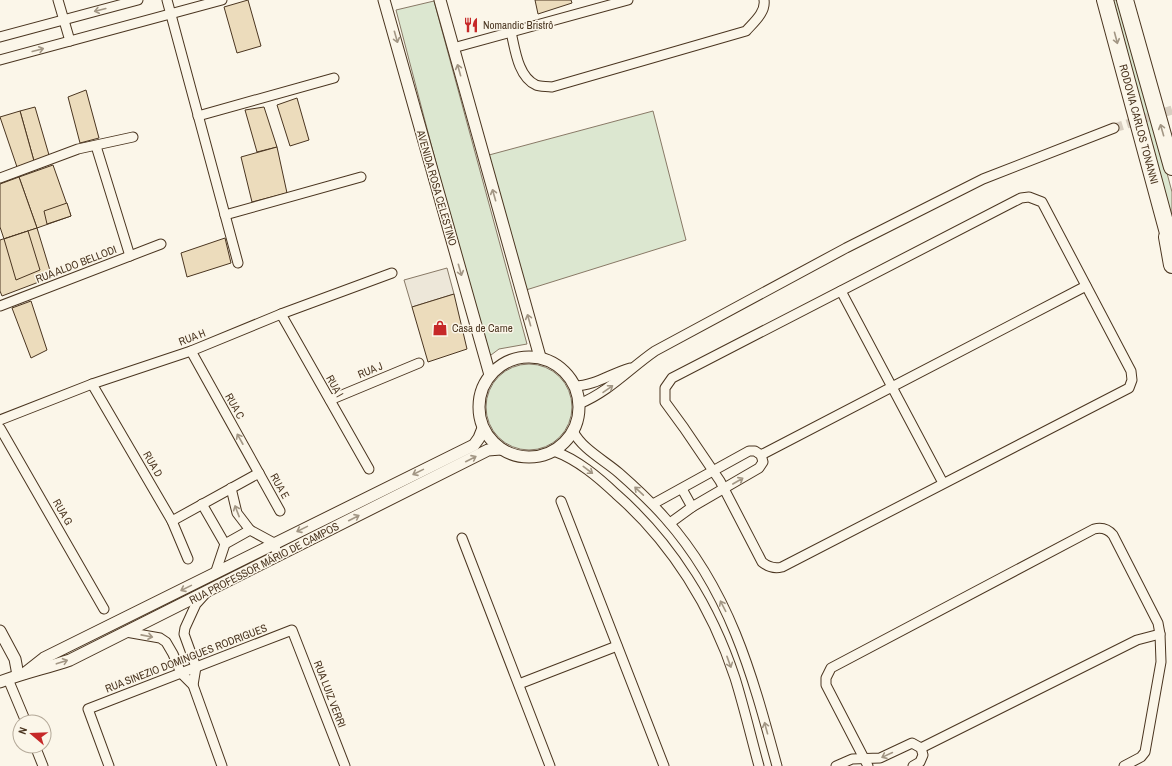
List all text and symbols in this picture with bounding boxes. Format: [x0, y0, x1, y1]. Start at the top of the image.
one-way arrow [94, 6, 107, 14]
restaurant icon: Nomandic Bristrô [462, 16, 480, 34]
place label: Nomandic Bristrô [483, 18, 553, 32]
one-way arrow [393, 31, 400, 44]
one-way arrow [1112, 31, 1120, 44]
one-way arrow [31, 46, 44, 53]
one-way arrow [455, 63, 462, 76]
street label: RODOVIA CARLOS TONANNI [1116, 63, 1162, 185]
one-way arrow [1157, 123, 1165, 136]
street label: AVENIDA ROSA CELESTINO [414, 128, 460, 247]
one-way arrow [490, 188, 497, 201]
street label: RUA ALDO BELLODI [33, 242, 119, 286]
one-way arrow [457, 264, 465, 277]
one-way arrow [525, 314, 532, 327]
shop icon: Casa de Carne [431, 319, 449, 337]
place label: Casa de Carne [452, 321, 513, 335]
street label: RUA H [177, 326, 207, 348]
street label: RUA J [356, 359, 384, 381]
street label: RUA I [323, 372, 347, 400]
one-way arrow [602, 385, 613, 393]
street label: RUA C [222, 391, 248, 422]
one-way arrow [236, 433, 243, 445]
street label: RUA D [140, 449, 166, 479]
one-way arrow [464, 455, 476, 463]
one-way arrow [582, 466, 593, 474]
one-way arrow [412, 469, 424, 476]
street label: RUA E [267, 471, 293, 501]
one-way arrow [732, 477, 744, 485]
one-way arrow [633, 486, 644, 495]
street label: RUA G [50, 496, 76, 528]
one-way arrow [233, 505, 241, 517]
one-way arrow [348, 513, 360, 521]
street label: RUA PROFESSOR MÁRIO DE CAMPOS [187, 519, 341, 607]
one-way arrow [296, 526, 308, 533]
one-way arrow [180, 585, 192, 592]
one-way arrow [719, 600, 727, 612]
street label: RUA SINEZIO DOMINGUES RODRIGUES [103, 621, 269, 695]
one-way arrow [140, 632, 153, 640]
one-way arrow [726, 656, 733, 669]
one-way arrow [56, 658, 68, 666]
street label: RUA LUIZ VERRI [311, 658, 349, 730]
north arrow [12, 714, 52, 754]
one-way arrow [762, 722, 770, 735]
text: N [15, 725, 30, 736]
one-way arrow [881, 752, 893, 759]

